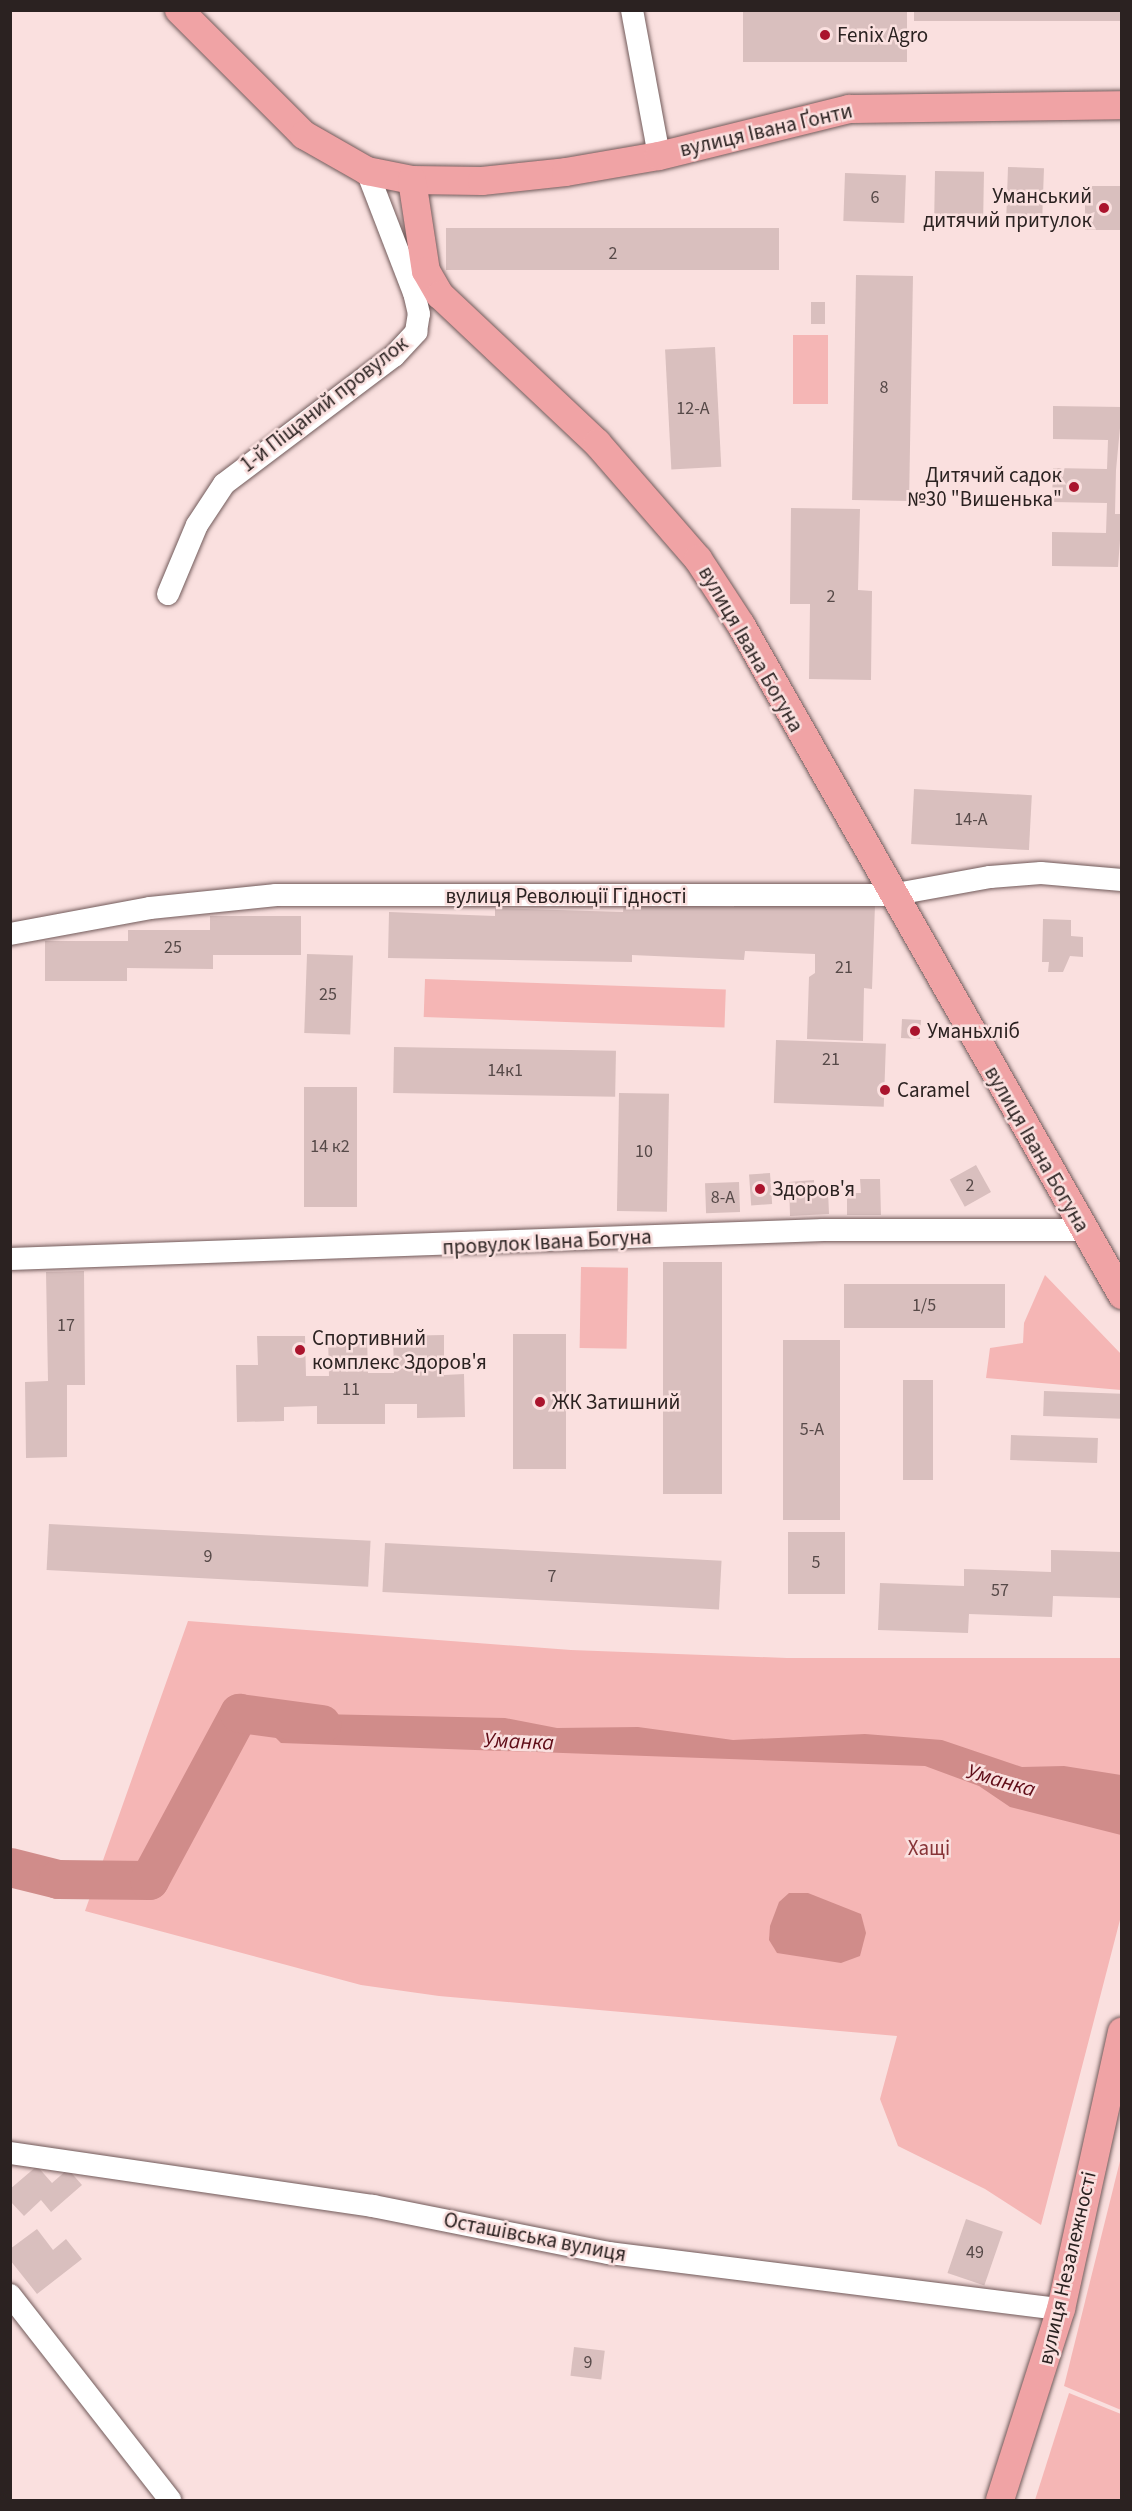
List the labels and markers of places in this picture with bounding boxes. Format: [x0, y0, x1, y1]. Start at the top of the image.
place label: Fenix Agro [837, 22, 928, 48]
marker: Fenix Agro [818, 28, 832, 42]
place label: Уманський дитячий притулок [923, 183, 1092, 233]
marker: Уманський дитячий притулок [1097, 201, 1111, 215]
place label: Дитячий садок №30 "Вишенька" [907, 462, 1062, 512]
marker: Дитячий садок №30 "Вишенька" [1067, 480, 1081, 494]
place label: Уманьхліб [927, 1018, 1020, 1044]
marker: Уманьхліб [908, 1024, 922, 1038]
place label: Caramel [897, 1077, 970, 1103]
marker: Caramel [878, 1083, 892, 1097]
place label: Здоров'я [772, 1176, 855, 1202]
marker: Здоров'я [753, 1182, 767, 1196]
place label: Спортивний комплекс Здоров'я [312, 1325, 487, 1375]
marker: Спортивний комплекс Здоров'я [293, 1343, 307, 1357]
place label: ЖК Затишний [552, 1389, 680, 1415]
marker: ЖК Затишний [533, 1395, 547, 1409]

